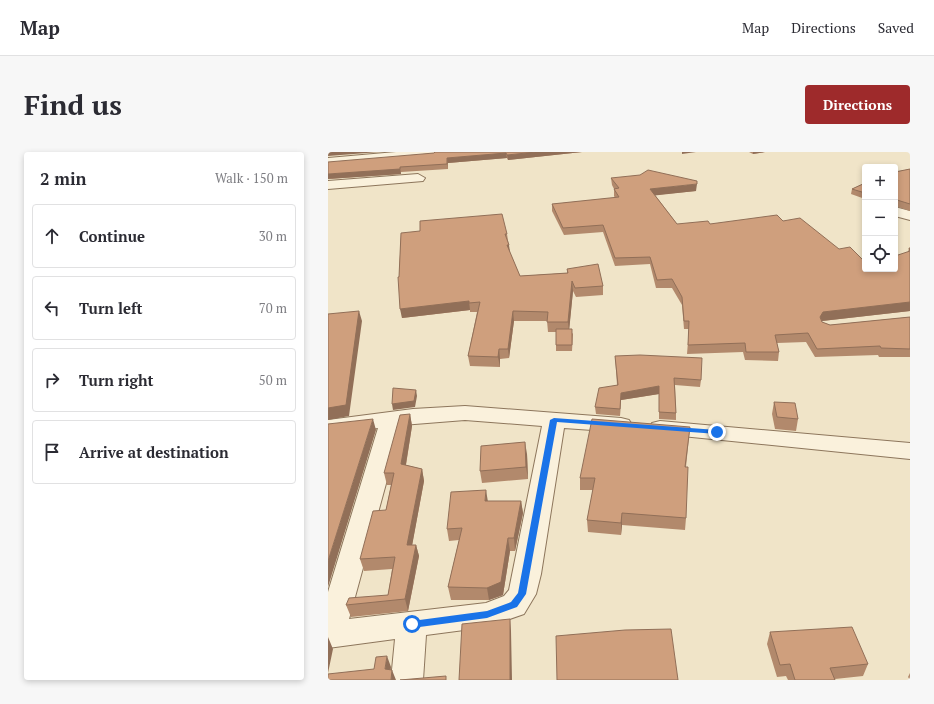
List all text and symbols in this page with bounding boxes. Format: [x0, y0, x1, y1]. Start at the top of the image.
text: Map [20, 15, 60, 40]
text: Map [742, 18, 769, 37]
text: Directions [791, 18, 856, 37]
text: Saved [878, 18, 914, 37]
button: Directions [805, 85, 910, 124]
text: Find us [24, 86, 122, 123]
map controls [862, 164, 898, 272]
button: + [862, 164, 898, 200]
text: 2 min [40, 167, 87, 190]
text: Walk · 150 m [215, 169, 288, 187]
button: − [862, 200, 898, 236]
icon: ahead [41, 225, 63, 247]
text: Continue [79, 226, 145, 246]
text: 30 m [259, 227, 287, 245]
button: locate [862, 236, 898, 272]
icon: left [41, 297, 63, 319]
text: Turn left [79, 298, 143, 318]
text: 70 m [259, 299, 287, 317]
icon: right [41, 369, 63, 391]
text: Turn right [79, 370, 154, 390]
text: 50 m [259, 371, 287, 389]
route end [708, 423, 726, 441]
icon: arrive [41, 441, 63, 463]
text: Arrive at destination [79, 442, 229, 462]
route start [403, 615, 421, 633]

